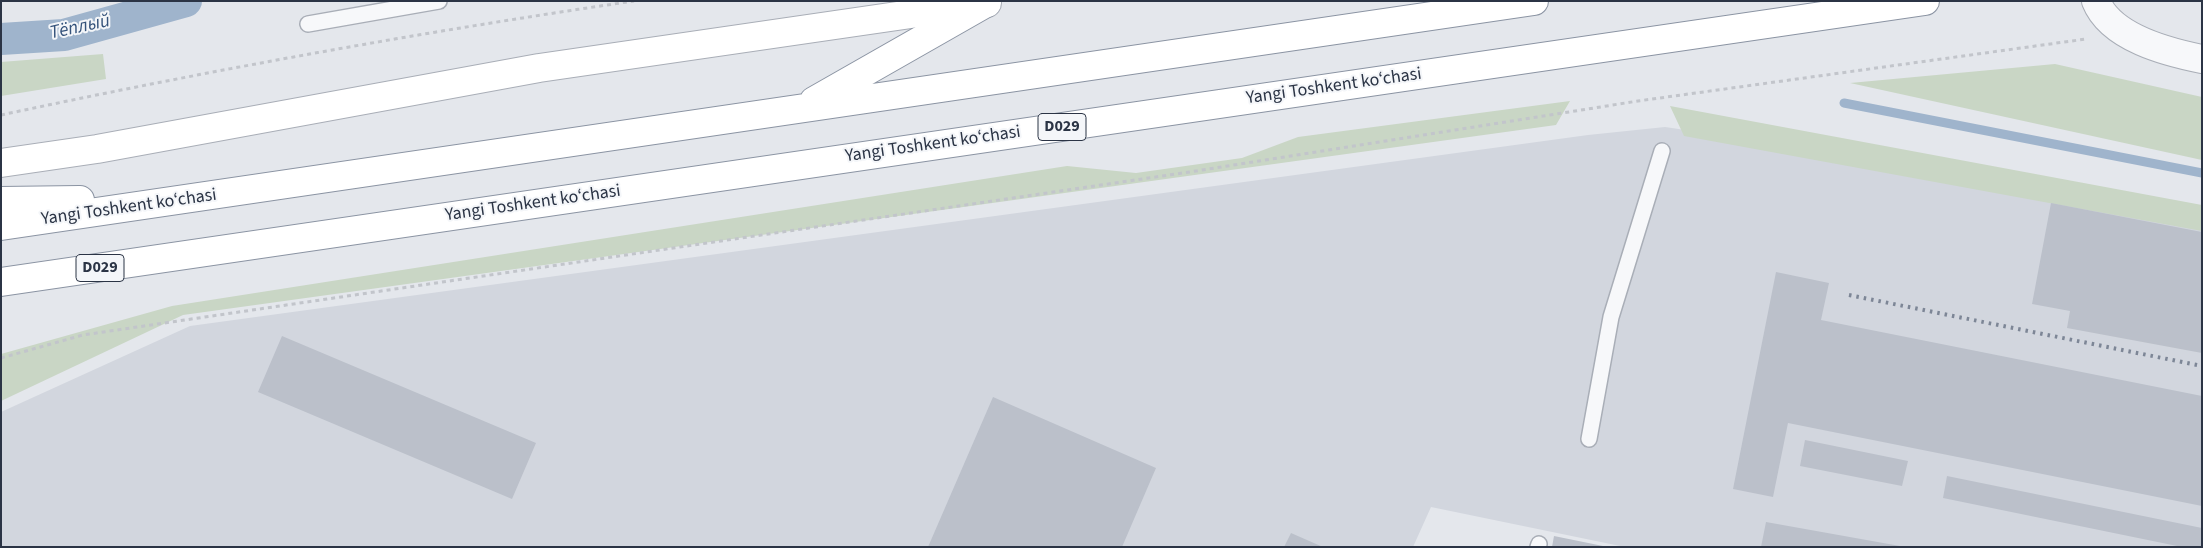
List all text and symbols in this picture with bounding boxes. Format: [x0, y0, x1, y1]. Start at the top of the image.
water label: Тёплый [48, 10, 112, 46]
street label: Yangi Toshkent ko‘chasi [1245, 64, 1423, 110]
road number: D029 [1038, 114, 1086, 140]
street label: Yangi Toshkent ko‘chasi [844, 122, 1022, 168]
street label: Yangi Toshkent ko‘chasi [444, 181, 622, 227]
street label: Yangi Toshkent ko‘chasi [40, 185, 218, 231]
road number: D029 [76, 254, 124, 282]

